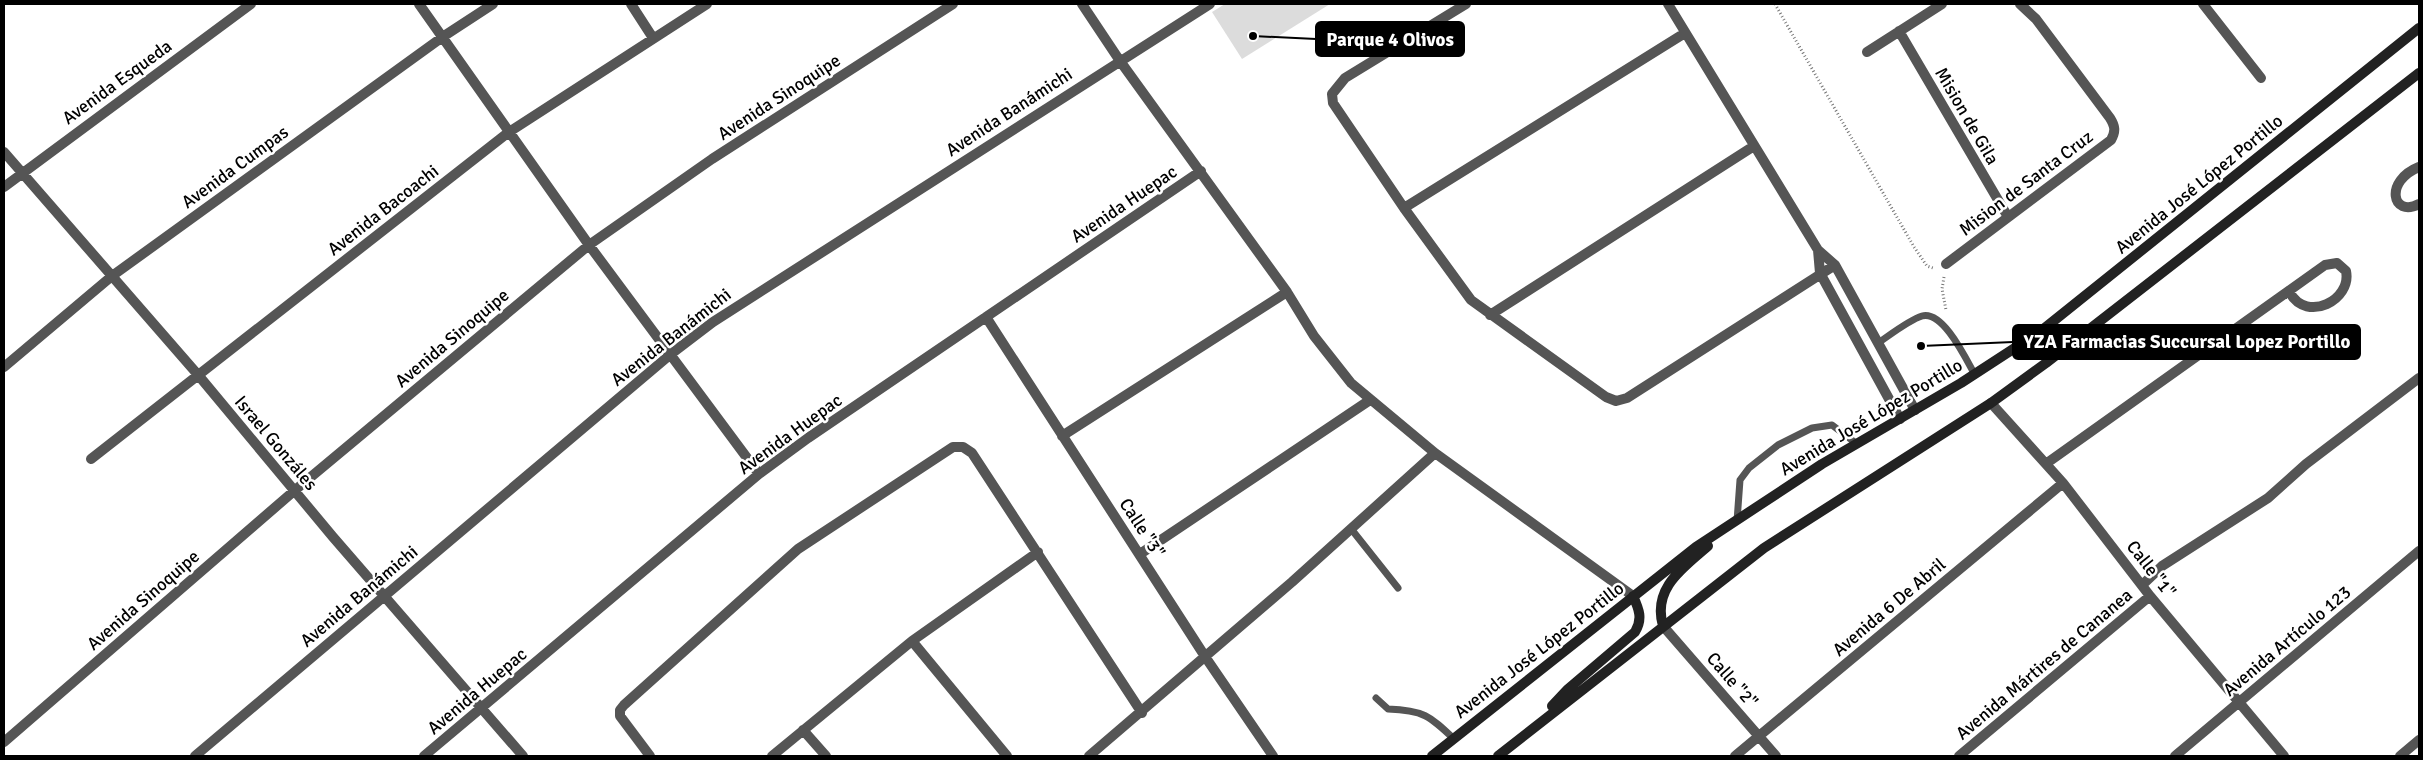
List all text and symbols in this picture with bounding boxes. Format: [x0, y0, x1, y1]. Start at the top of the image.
callout: Parque 4 Olivos [1316, 22, 1464, 56]
text: Parque 4 Olivos [1326, 28, 1454, 52]
street label: Avenida Esqueda [58, 35, 176, 129]
street label: Avenida Sinoquipe [714, 49, 844, 145]
street label: Avenida Banámichi [942, 63, 1076, 161]
street label: Mision de Gila [1930, 63, 2004, 169]
street label: Avenida José López Portillo [2111, 110, 2287, 258]
street label: Avenida Cumpas [177, 121, 293, 213]
street label: Mision de Santa Cruz [1955, 126, 2097, 240]
street label: Avenida Bacoachi [323, 160, 443, 260]
street label: Avenida Huepac [1067, 160, 1181, 248]
street label: Avenida Banámichi [607, 283, 735, 391]
street label: Avenida Sinoquipe [391, 284, 513, 392]
callout: YZA Farmacias Succursal Lopez Portillo [2013, 325, 2360, 359]
text: YZA Farmacias Succursal Lopez Portillo [2023, 330, 2351, 354]
street label: Avenida José López Portillo [1776, 354, 1966, 480]
street label: Avenida Huepac [734, 389, 846, 479]
street label: Israel Gonzáles [230, 391, 322, 495]
street label: Calle "3" [1115, 494, 1169, 562]
street label: Calle "1" [2122, 536, 2180, 602]
street label: Avenida Banámichi [296, 541, 422, 651]
street label: Avenida Sinoquipe [82, 545, 204, 655]
street label: Avenida 6 De Abril [1828, 553, 1950, 661]
street label: Avenida José López Portillo [1450, 577, 1628, 723]
street label: Avenida Artículo 123 [2219, 581, 2355, 701]
street label: Avenida Mártires de Cananea [1951, 584, 2137, 744]
street label: Avenida Huepac [423, 643, 531, 739]
street label: Calle "2" [1702, 648, 1762, 712]

